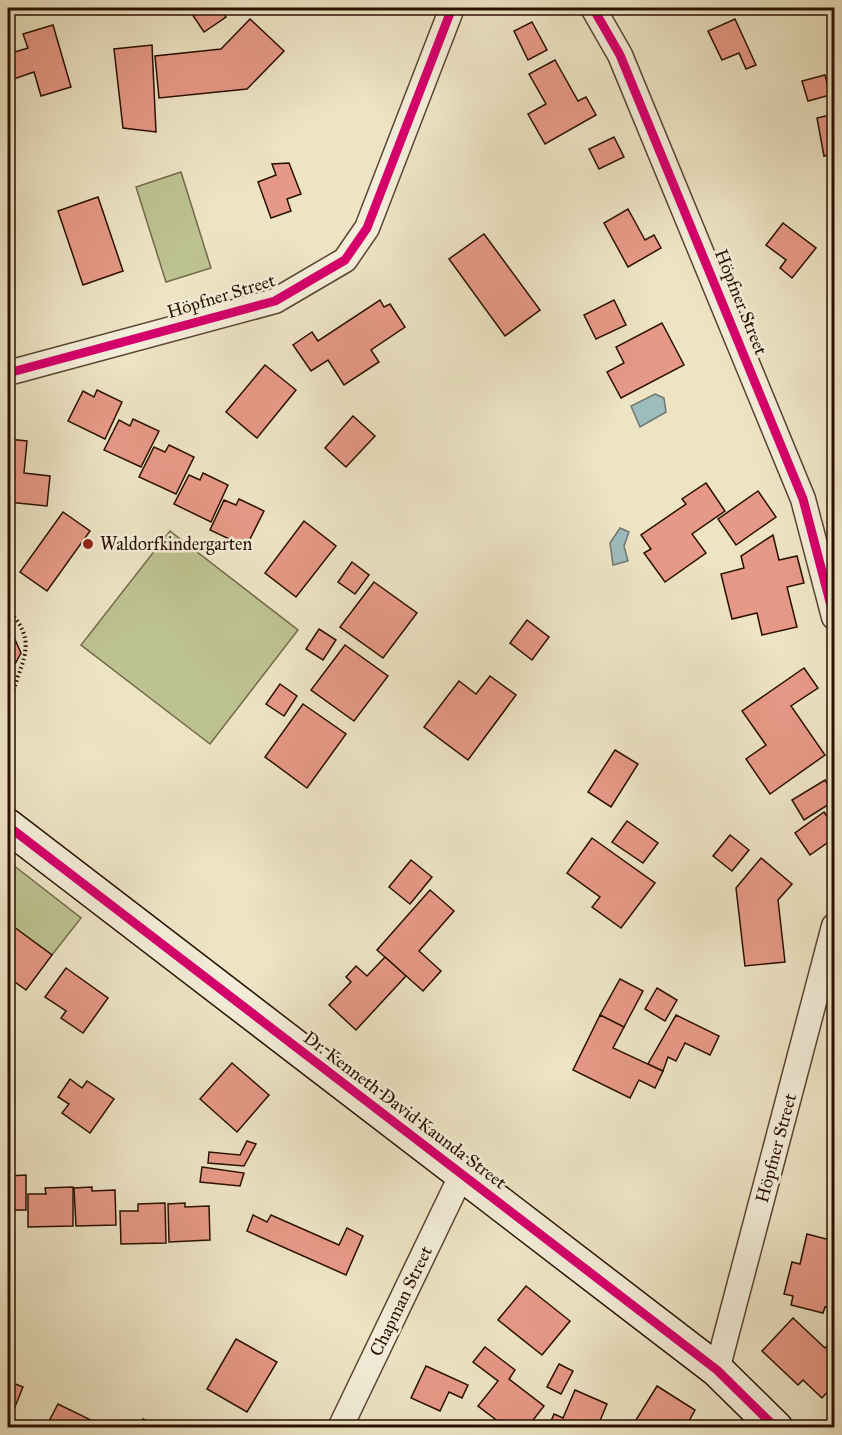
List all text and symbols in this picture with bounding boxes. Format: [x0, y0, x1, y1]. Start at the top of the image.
street label: Höpfner Street [710, 246, 772, 359]
street label: Höpfner Street [164, 269, 278, 323]
place label: Waldorfkindergarten [100, 533, 253, 556]
marker: Waldorfkindergarten [81, 537, 95, 551]
street label: Dr. Kenneth David Kaunda Street [299, 1026, 511, 1194]
street label: Höpfner Street [751, 1090, 801, 1205]
street label: Chapman Street [365, 1242, 437, 1360]

